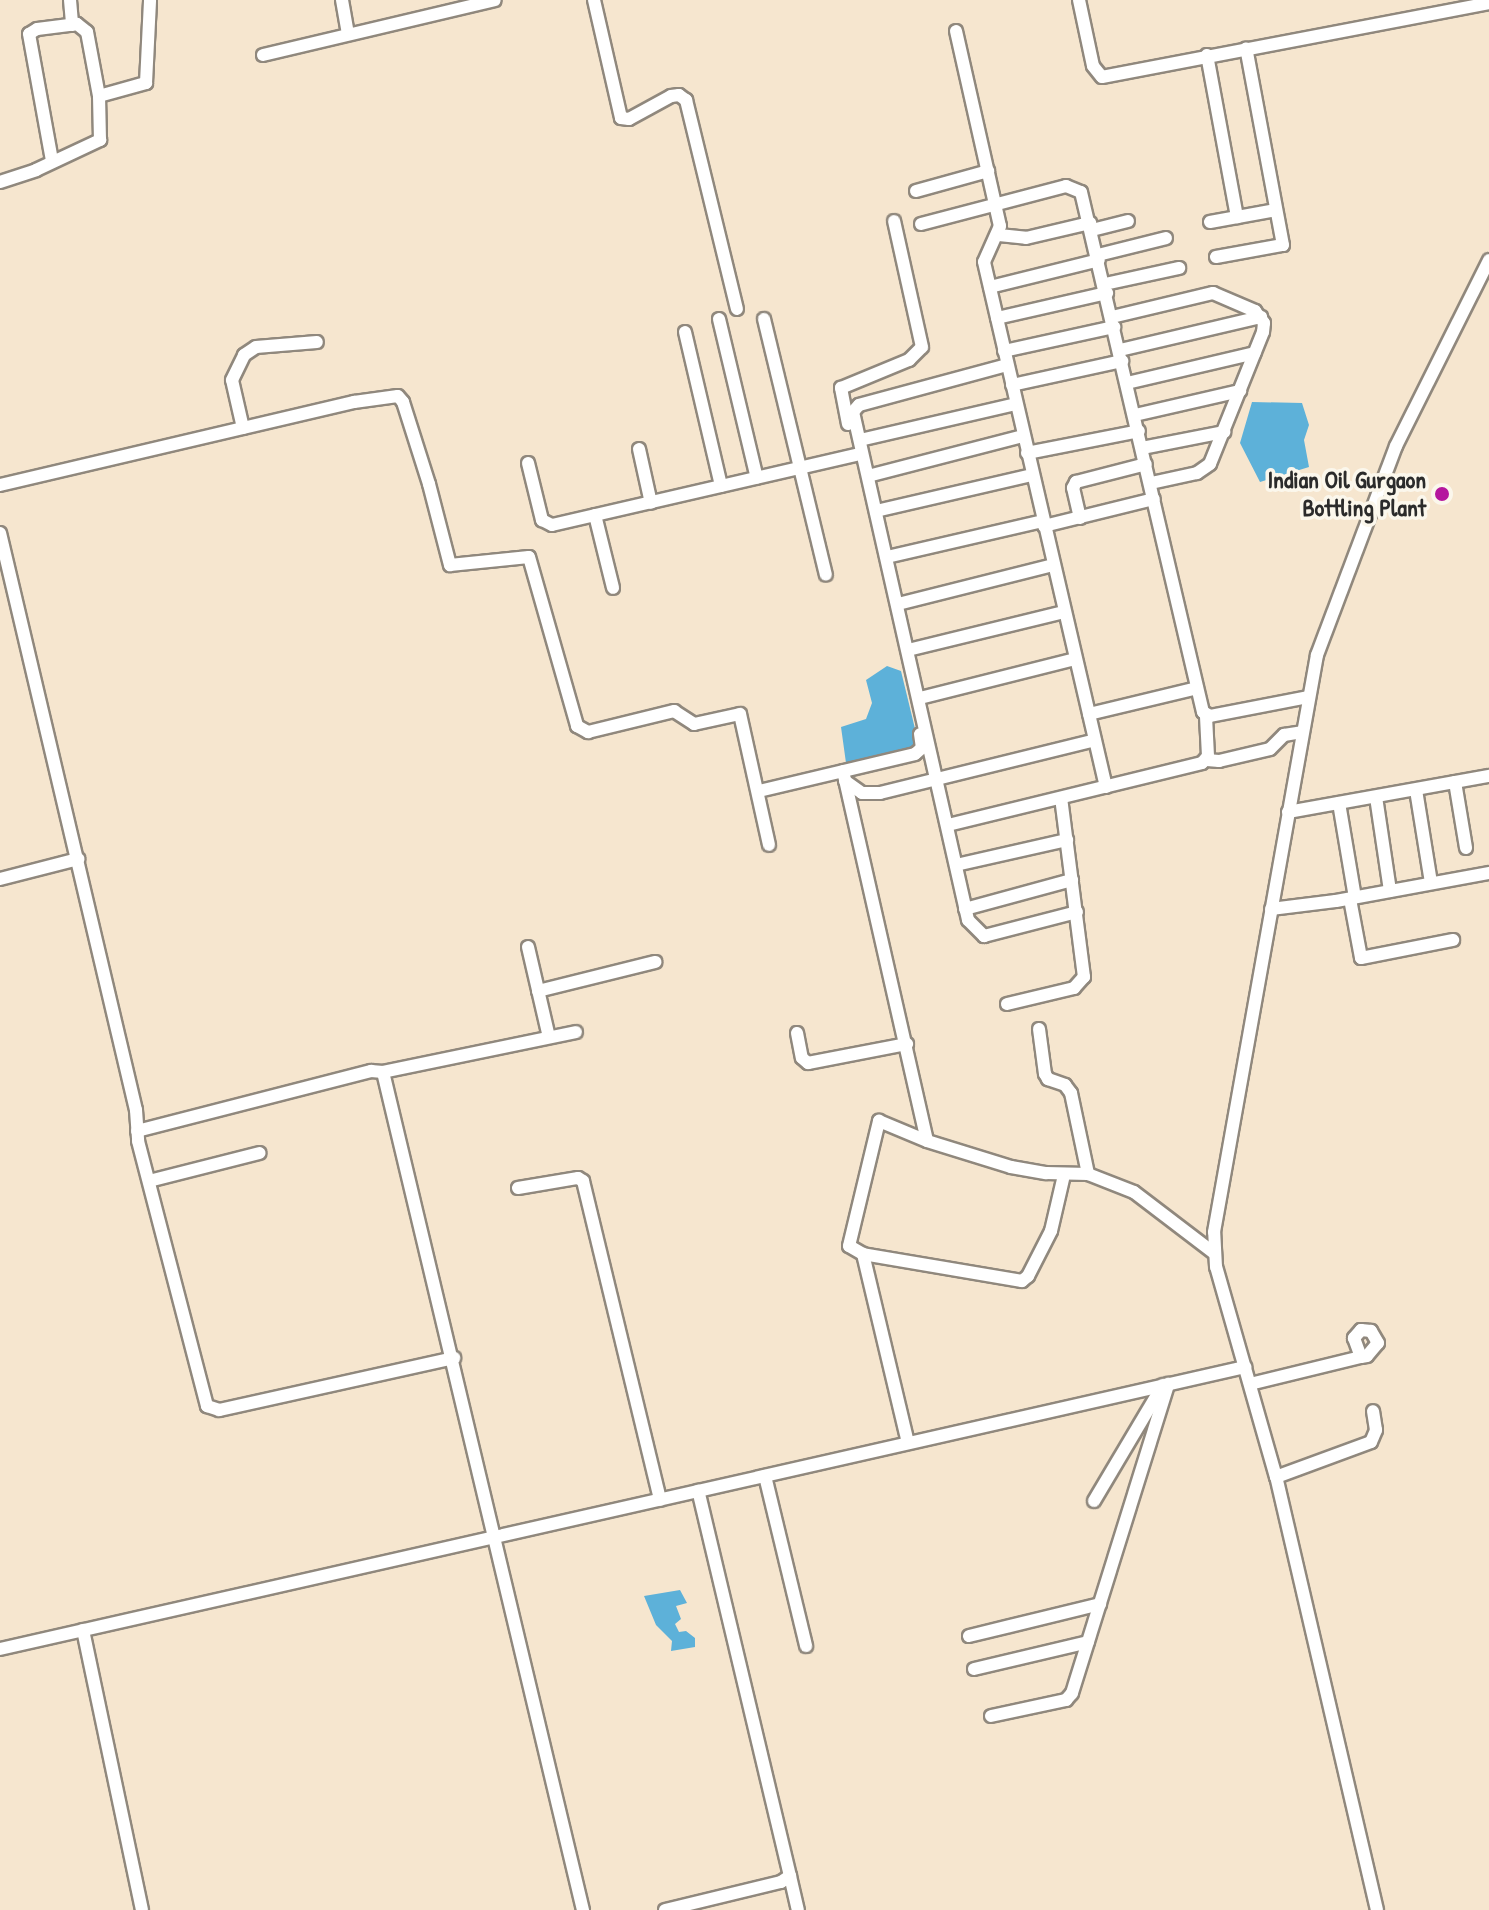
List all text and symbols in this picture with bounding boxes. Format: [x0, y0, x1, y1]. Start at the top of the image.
place label: Indian Oil Gurgaon Bottling Plant [1267, 466, 1426, 522]
marker: Indian Oil Gurgaon Bottling Plant [1433, 485, 1451, 503]

